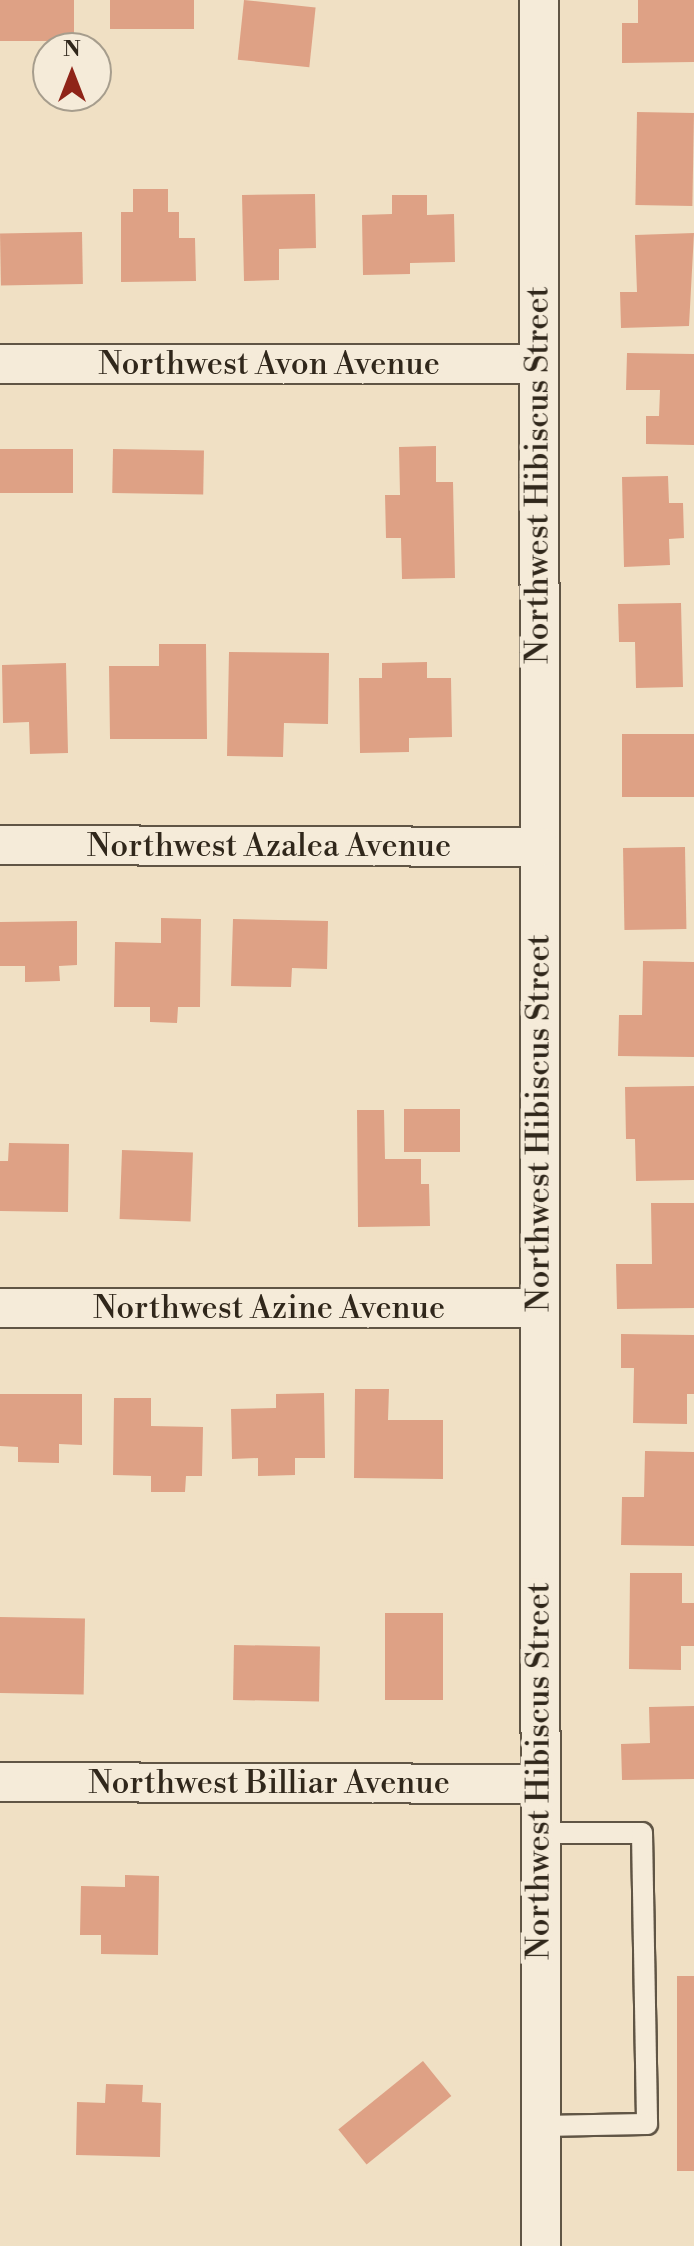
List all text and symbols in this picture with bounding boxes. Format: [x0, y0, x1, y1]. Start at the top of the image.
north arrow [32, 32, 112, 112]
text: N [63, 36, 81, 63]
street label: Northwest Hibiscus Street [519, 286, 557, 664]
street label: Northwest Avon Avenue [98, 345, 440, 383]
street label: Northwest Azalea Avenue [87, 827, 451, 865]
street label: Northwest Hibiscus Street [520, 934, 558, 1312]
street label: Northwest Azine Avenue [93, 1289, 445, 1327]
street label: Northwest Hibiscus Street [520, 1582, 558, 1960]
street label: Northwest Billiar Avenue [88, 1764, 450, 1802]

